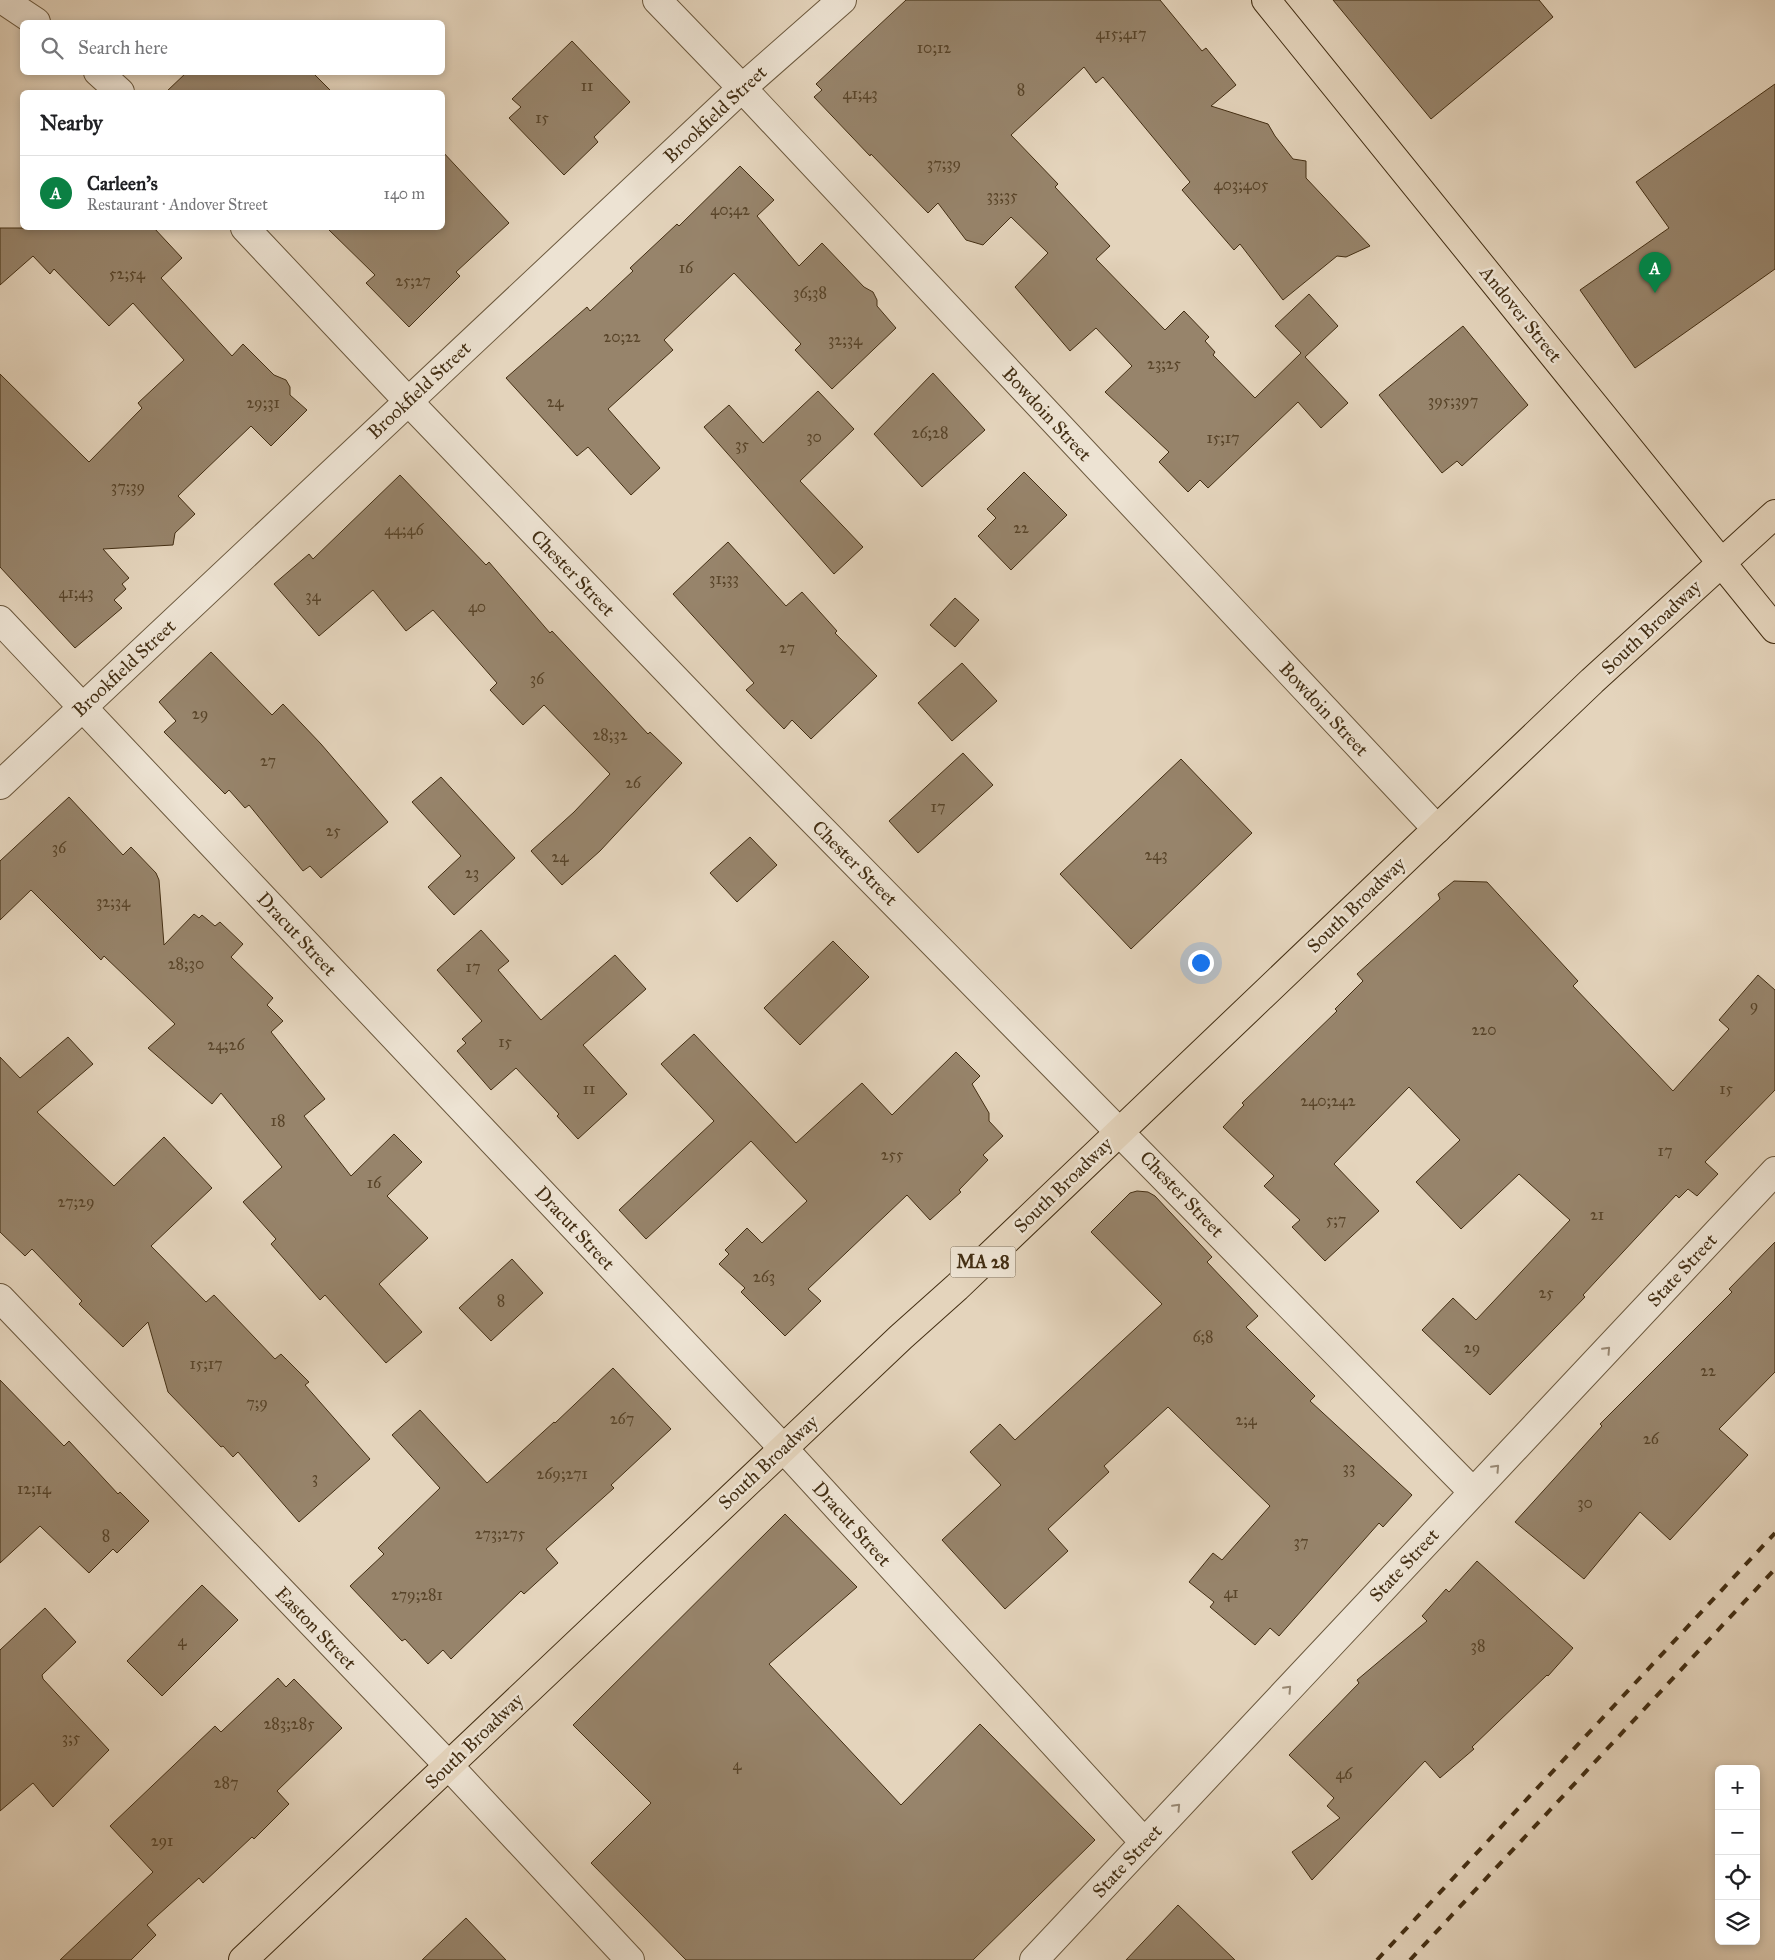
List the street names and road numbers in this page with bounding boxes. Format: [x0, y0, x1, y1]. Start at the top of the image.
street label: Brookfield Street [659, 60, 771, 168]
street label: Andover Street [1474, 260, 1567, 367]
street label: Brookfield Street [363, 336, 475, 444]
street label: Bowdoin Street [997, 362, 1097, 466]
street label: Chester Street [526, 525, 620, 621]
street label: South Broadway [1596, 574, 1706, 679]
street label: Brookfield Street [68, 614, 180, 722]
street label: Bowdoin Street [1274, 657, 1374, 761]
street label: Chester Street [807, 815, 903, 911]
street label: South Broadway [1302, 852, 1411, 958]
street label: Dracut Street [252, 887, 342, 981]
street label: South Broadway [1009, 1132, 1118, 1238]
street label: Chester Street [1135, 1146, 1229, 1242]
street label: Dracut Street [530, 1181, 620, 1275]
street label: State Street [1642, 1228, 1722, 1311]
road number: MA 28 [950, 1246, 1016, 1278]
street label: South Broadway [713, 1409, 823, 1514]
street label: Dracut Street [808, 1477, 896, 1571]
street label: State Street [1364, 1523, 1444, 1606]
street label: Easton Street [271, 1582, 361, 1675]
street label: South Broadway [420, 1688, 529, 1794]
street label: State Street [1087, 1819, 1167, 1902]

